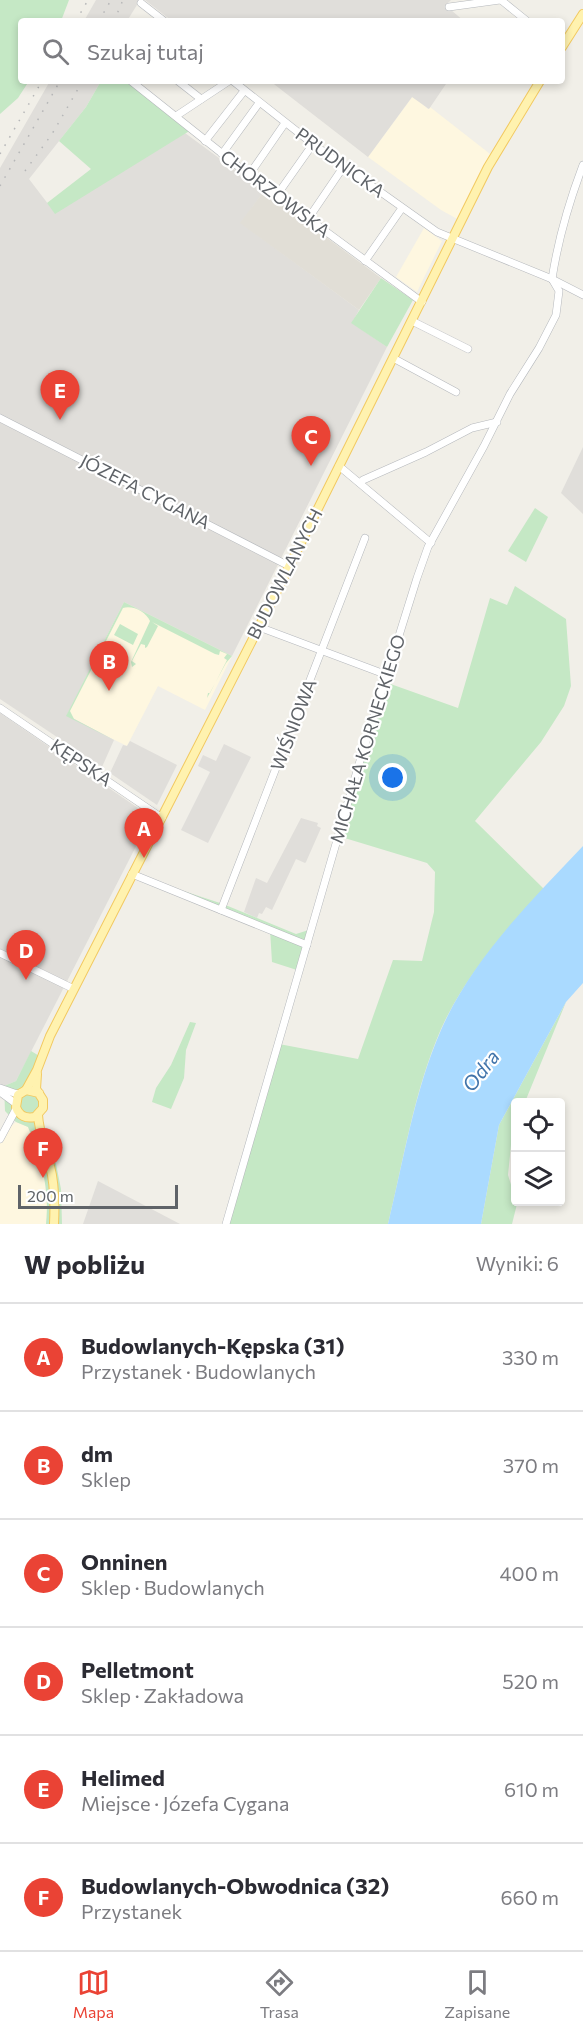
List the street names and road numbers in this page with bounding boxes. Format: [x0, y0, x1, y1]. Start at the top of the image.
street label: PRUDNICKA [292, 122, 389, 202]
street label: CHORZOWSKA [216, 145, 335, 242]
street label: JÓZEFA CYGANA [77, 449, 214, 533]
street label: BUDOWLANYCH [242, 504, 327, 643]
street label: MICHAŁA KORNECKIEGO [325, 632, 409, 846]
street label: WIŚNIOWA [266, 676, 321, 774]
street label: KĘPSKA [47, 734, 116, 791]

